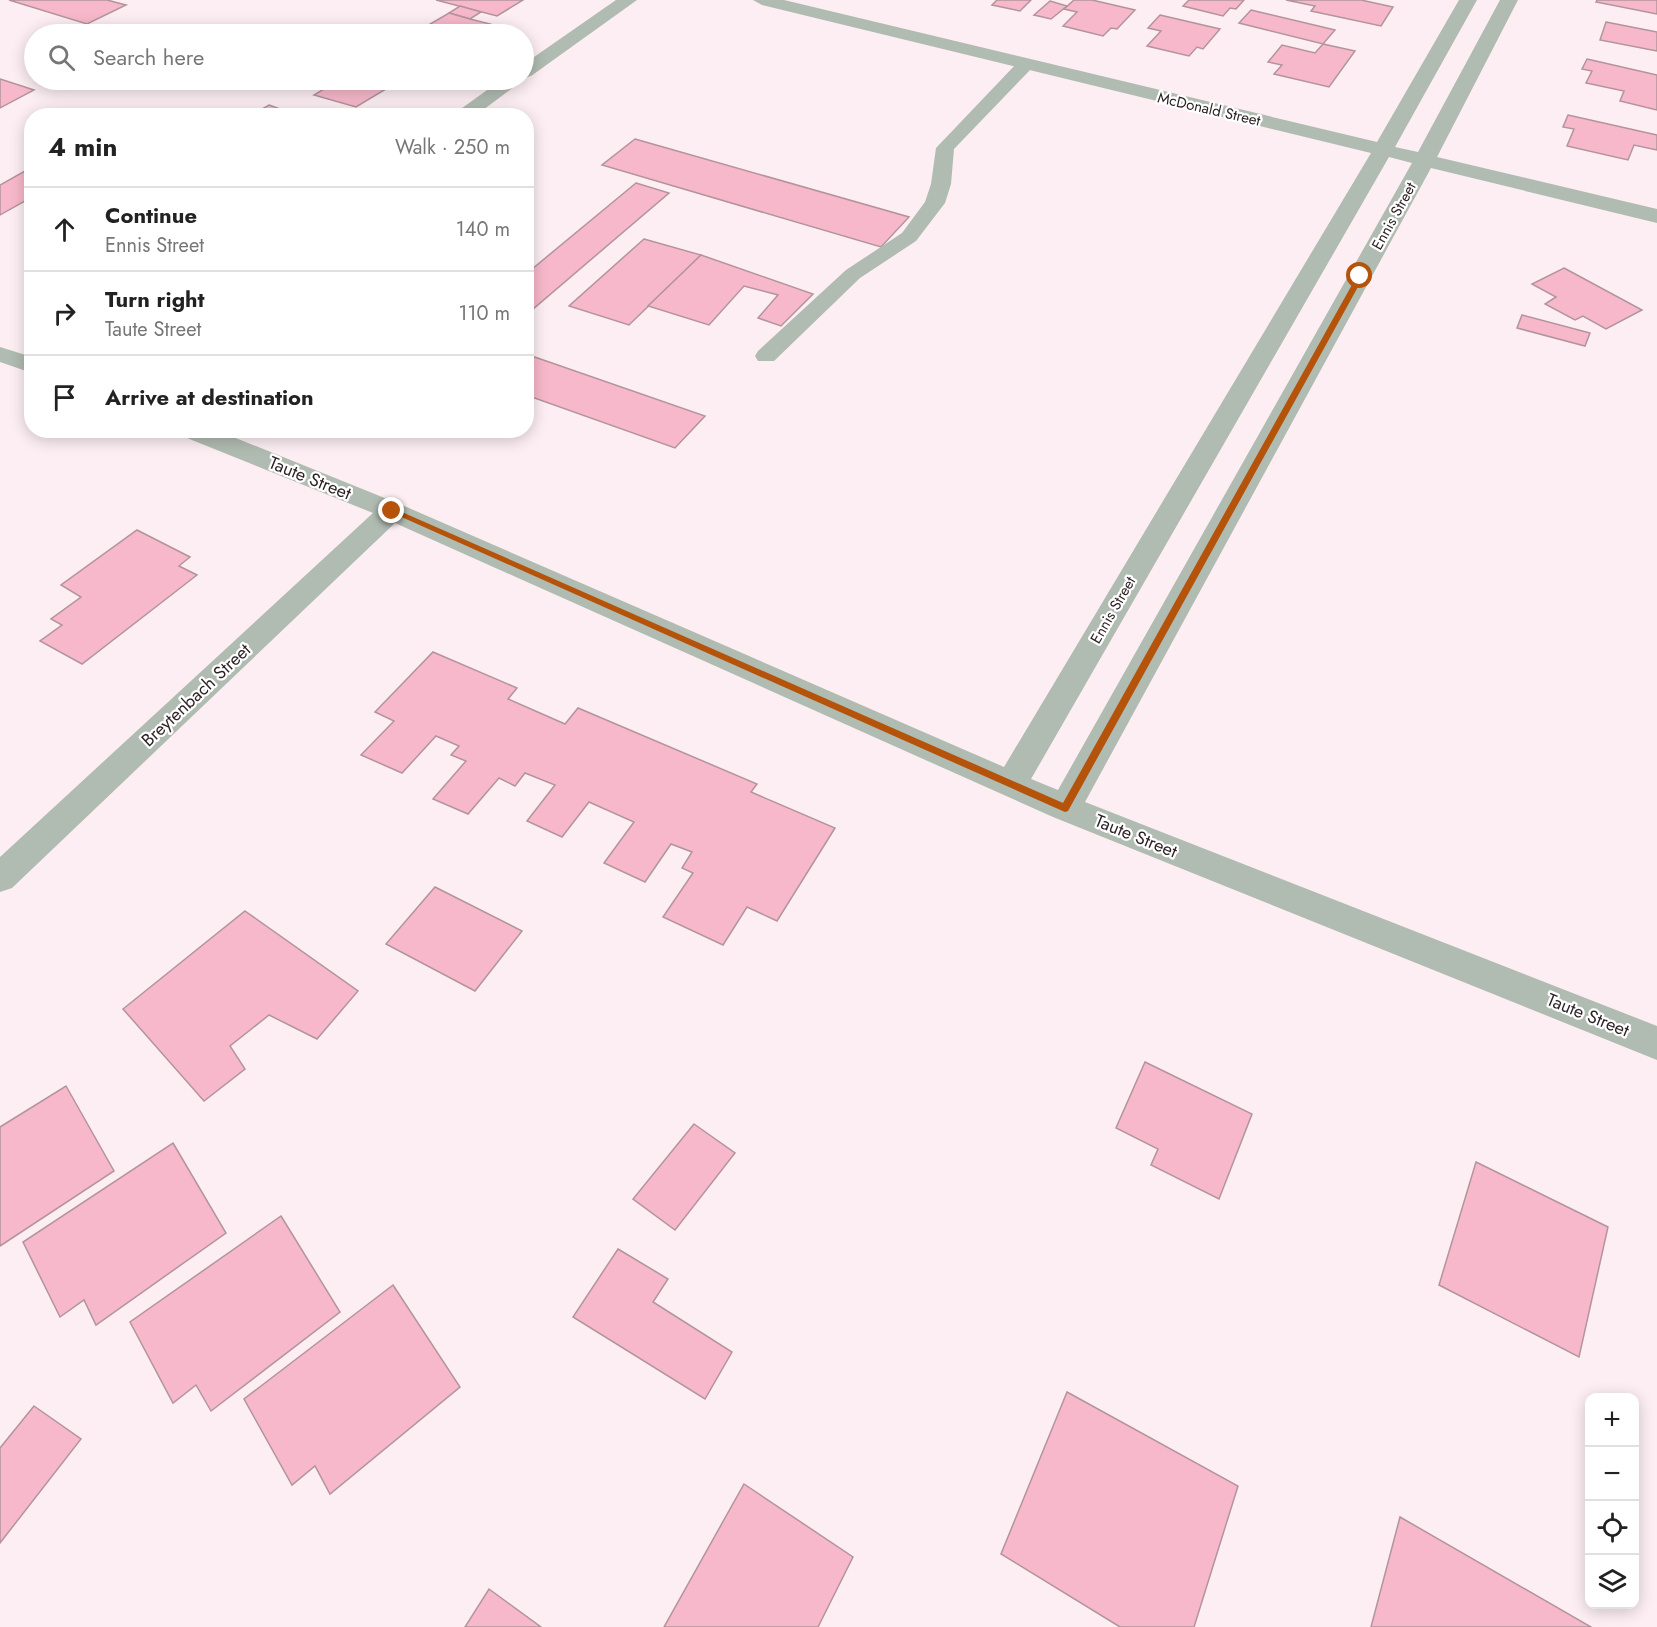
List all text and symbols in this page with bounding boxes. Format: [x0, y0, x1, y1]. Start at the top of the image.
search box [24, 24, 534, 90]
icon: search [45, 41, 78, 74]
text: Search here [93, 41, 204, 73]
street label: McDonald Street [1155, 86, 1263, 132]
text: 4 min [48, 128, 117, 166]
text: Walk · 250 m [395, 133, 510, 162]
street label: Ennis Street [1366, 178, 1422, 254]
text: Continue [105, 199, 197, 231]
icon: ahead [48, 213, 81, 246]
text: 140 m [456, 215, 510, 244]
text: Ennis Street [105, 231, 204, 260]
route start [1346, 262, 1372, 288]
text: Turn right [105, 283, 205, 315]
icon: right [48, 297, 81, 330]
text: 110 m [458, 299, 510, 328]
text: Taute Street [105, 315, 201, 344]
icon: arrive [48, 381, 81, 414]
text: Arrive at destination [105, 381, 314, 413]
street label: Taute Street [265, 450, 356, 507]
route end [378, 497, 404, 523]
street label: Ennis Street [1085, 572, 1141, 648]
street label: Breytenbach Street [135, 637, 257, 753]
street label: Taute Street [1091, 808, 1182, 865]
street label: Taute Street [1543, 987, 1634, 1044]
map controls [1585, 1393, 1639, 1609]
button: + [1585, 1393, 1639, 1447]
button: − [1585, 1447, 1639, 1501]
button: locate [1585, 1501, 1639, 1555]
button: layers [1585, 1555, 1639, 1609]

